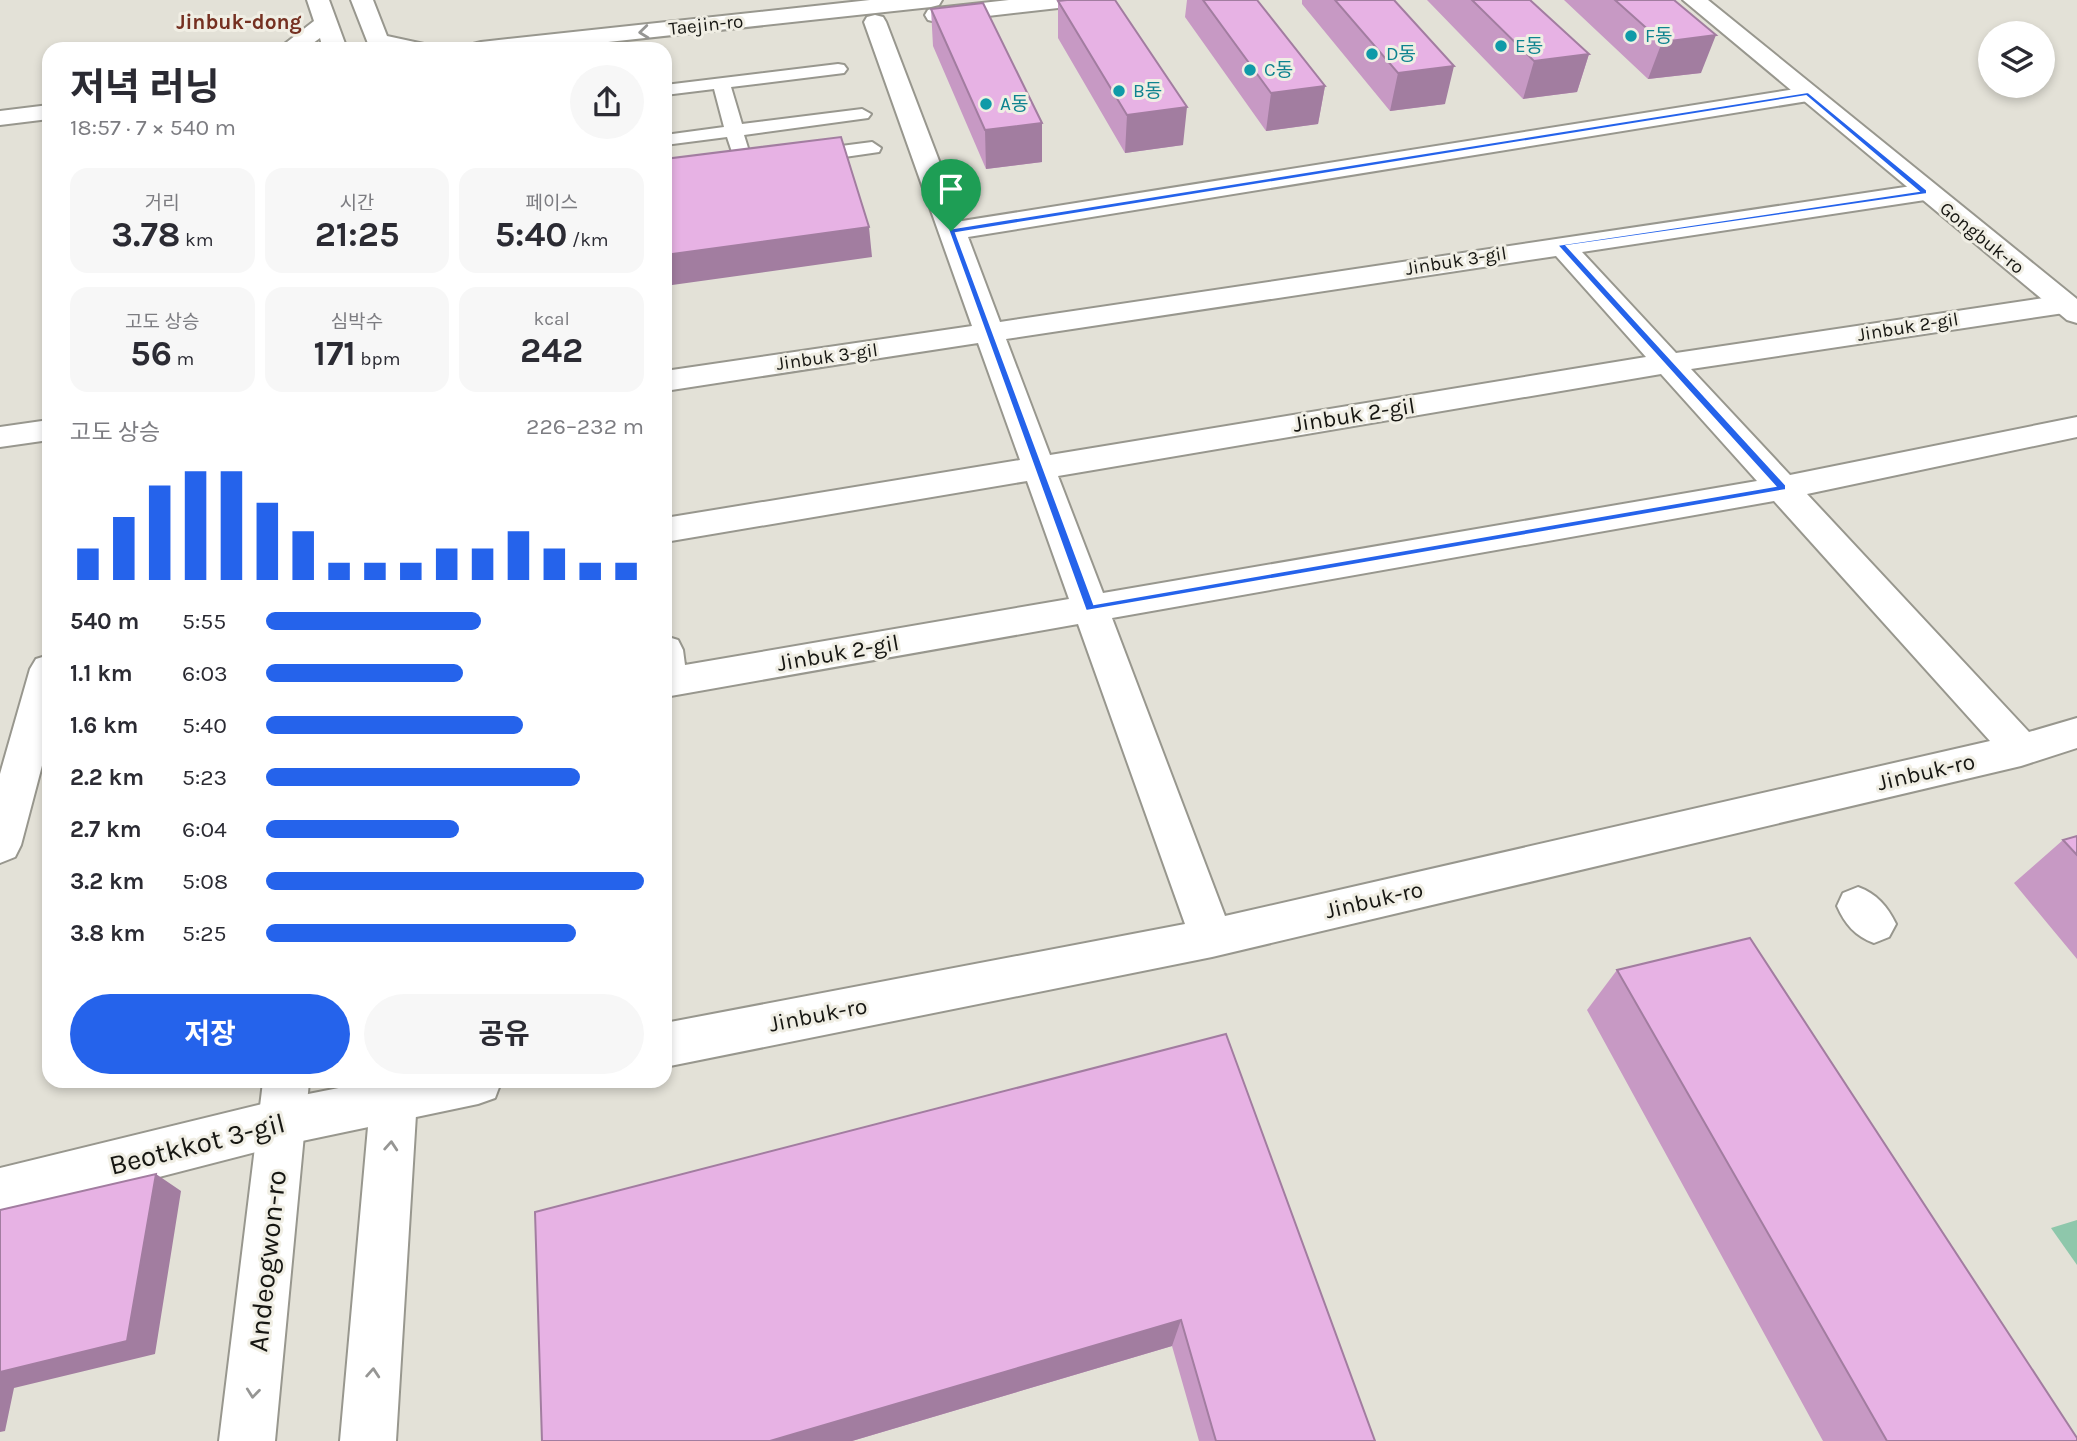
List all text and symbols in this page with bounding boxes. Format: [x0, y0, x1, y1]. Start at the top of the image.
district label: Jinbuk-dong [176, 10, 302, 34]
street label: Taejin-ro [668, 10, 744, 40]
map controls [1978, 21, 2055, 98]
button: layers [1978, 21, 2055, 98]
one-way arrow [638, 24, 650, 39]
place label: F동 [1645, 25, 1672, 47]
marker: F동 [1623, 28, 1639, 44]
place label: E동 [1515, 35, 1543, 57]
marker: E동 [1493, 38, 1509, 54]
place label: D동 [1386, 43, 1416, 65]
marker: D동 [1364, 46, 1380, 62]
place label: C동 [1264, 59, 1293, 81]
marker: C동 [1242, 62, 1258, 78]
text: 저녁 러닝 [70, 65, 219, 110]
button: share [570, 65, 644, 139]
place label: B동 [1133, 80, 1162, 102]
marker: B동 [1111, 83, 1127, 99]
place label: A동 [1000, 93, 1028, 115]
marker: A동 [978, 96, 994, 112]
text: 18:57 · 7 × 540 m [70, 114, 236, 141]
pin [921, 159, 981, 231]
icon: arrive [932, 170, 970, 208]
text: 거리 [145, 192, 180, 214]
text: 시간 [340, 192, 374, 214]
text: 페이스 [525, 192, 578, 214]
street label: Gongbuk-ro [1935, 197, 2029, 279]
text: 3.78 [111, 214, 181, 255]
text: 21:25 [315, 214, 399, 255]
text: 5:40 [495, 214, 567, 255]
text: km [181, 229, 214, 251]
text: /km [567, 229, 609, 251]
street label: Jinbuk 3-gil [1404, 242, 1508, 280]
text: kcal [534, 308, 570, 330]
street label: Jinbuk 2-gil [1856, 308, 1960, 346]
text: 고도 상승 [125, 311, 200, 333]
text: 심박수 [331, 311, 383, 333]
text: 242 [520, 330, 583, 371]
text: 56 [130, 333, 172, 374]
text: 171 [313, 333, 356, 374]
street label: Jinbuk 3-gil [775, 339, 879, 375]
text: m [172, 348, 194, 370]
text: bpm [356, 348, 401, 370]
street label: Jinbuk 2-gil [1291, 392, 1417, 438]
text: 226–232 m [526, 413, 644, 440]
text: 고도 상승 [70, 419, 160, 446]
text: 540 m [70, 608, 139, 635]
text: 5:55 [182, 608, 226, 635]
street label: Jinbuk 2-gil [775, 629, 901, 677]
text: 1.1 km [70, 660, 133, 687]
text: 6:03 [182, 660, 228, 687]
text: 1.6 km [70, 712, 138, 739]
text: 5:40 [182, 712, 227, 739]
street label: Jinbuk-ro [1875, 748, 1977, 796]
text: 2.2 km [70, 764, 144, 791]
text: 5:23 [182, 764, 227, 791]
text: 2.7 km [70, 816, 142, 843]
text: 6:04 [182, 816, 227, 843]
text: 3.2 km [70, 868, 144, 895]
text: 5:08 [182, 868, 228, 895]
street label: Jinbuk-ro [1323, 876, 1425, 924]
text: 3.8 km [70, 920, 145, 947]
text: 5:25 [182, 920, 227, 947]
street label: Jinbuk-ro [767, 992, 869, 1038]
button: 저장 [70, 994, 350, 1074]
button: 공유 [364, 994, 644, 1074]
street label: Beotkkot 3-gil [106, 1106, 288, 1182]
one-way arrow [383, 1140, 398, 1151]
street label: Andeogwon-ro [241, 1168, 293, 1354]
one-way arrow [365, 1367, 380, 1378]
one-way arrow [245, 1387, 260, 1399]

